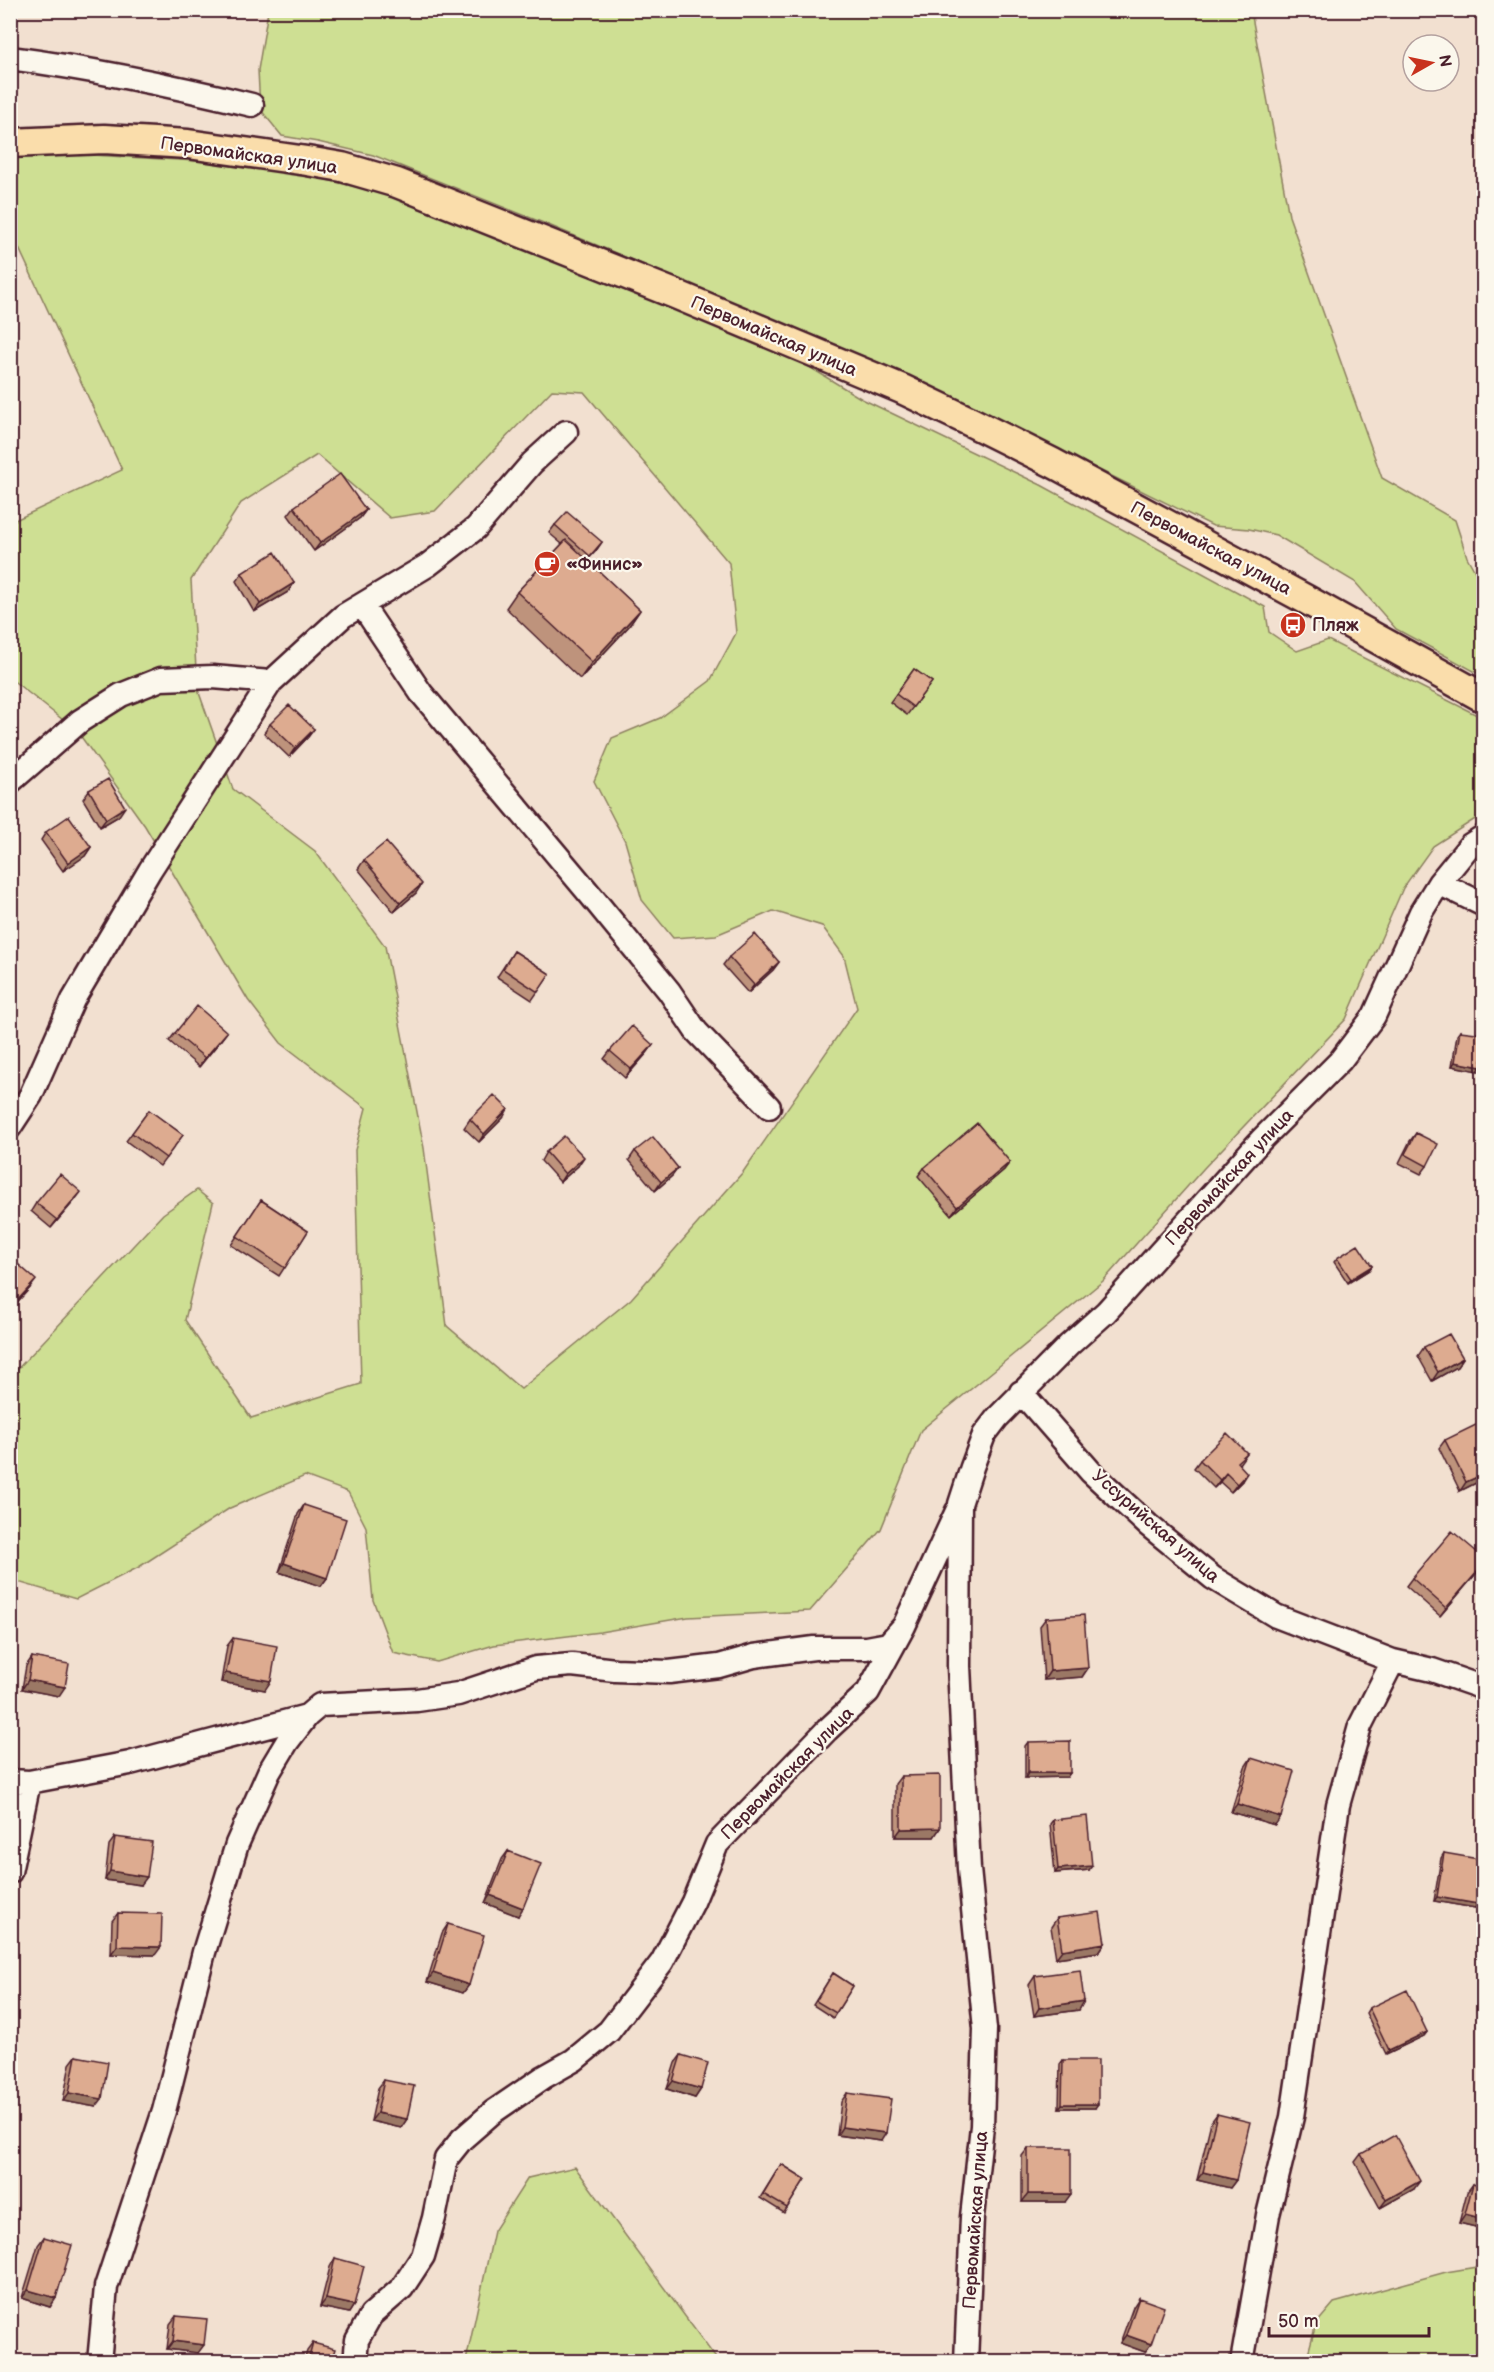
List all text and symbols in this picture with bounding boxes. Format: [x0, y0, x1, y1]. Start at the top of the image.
north arrow [1401, 33, 1461, 93]
text: N [1434, 53, 1455, 68]
street label: Первомайская улица [159, 133, 339, 178]
street label: Первомайская улица [687, 292, 860, 381]
street label: Первомайская улица [1127, 497, 1295, 600]
cafe icon: «Финис» [532, 549, 562, 579]
place label: «Финис» [566, 554, 643, 575]
bus stop icon: Пляж [1278, 610, 1308, 640]
place label: Пляж [1312, 615, 1359, 636]
street label: Первомайская улица [1161, 1105, 1298, 1250]
street label: Уссурийская улица [1088, 1465, 1224, 1588]
street label: Первомайская улица [717, 1703, 858, 1844]
street label: Первомайская улица [959, 2130, 992, 2310]
scale bar [1269, 2300, 1430, 2338]
text: 50 m [1278, 2311, 1319, 2332]

